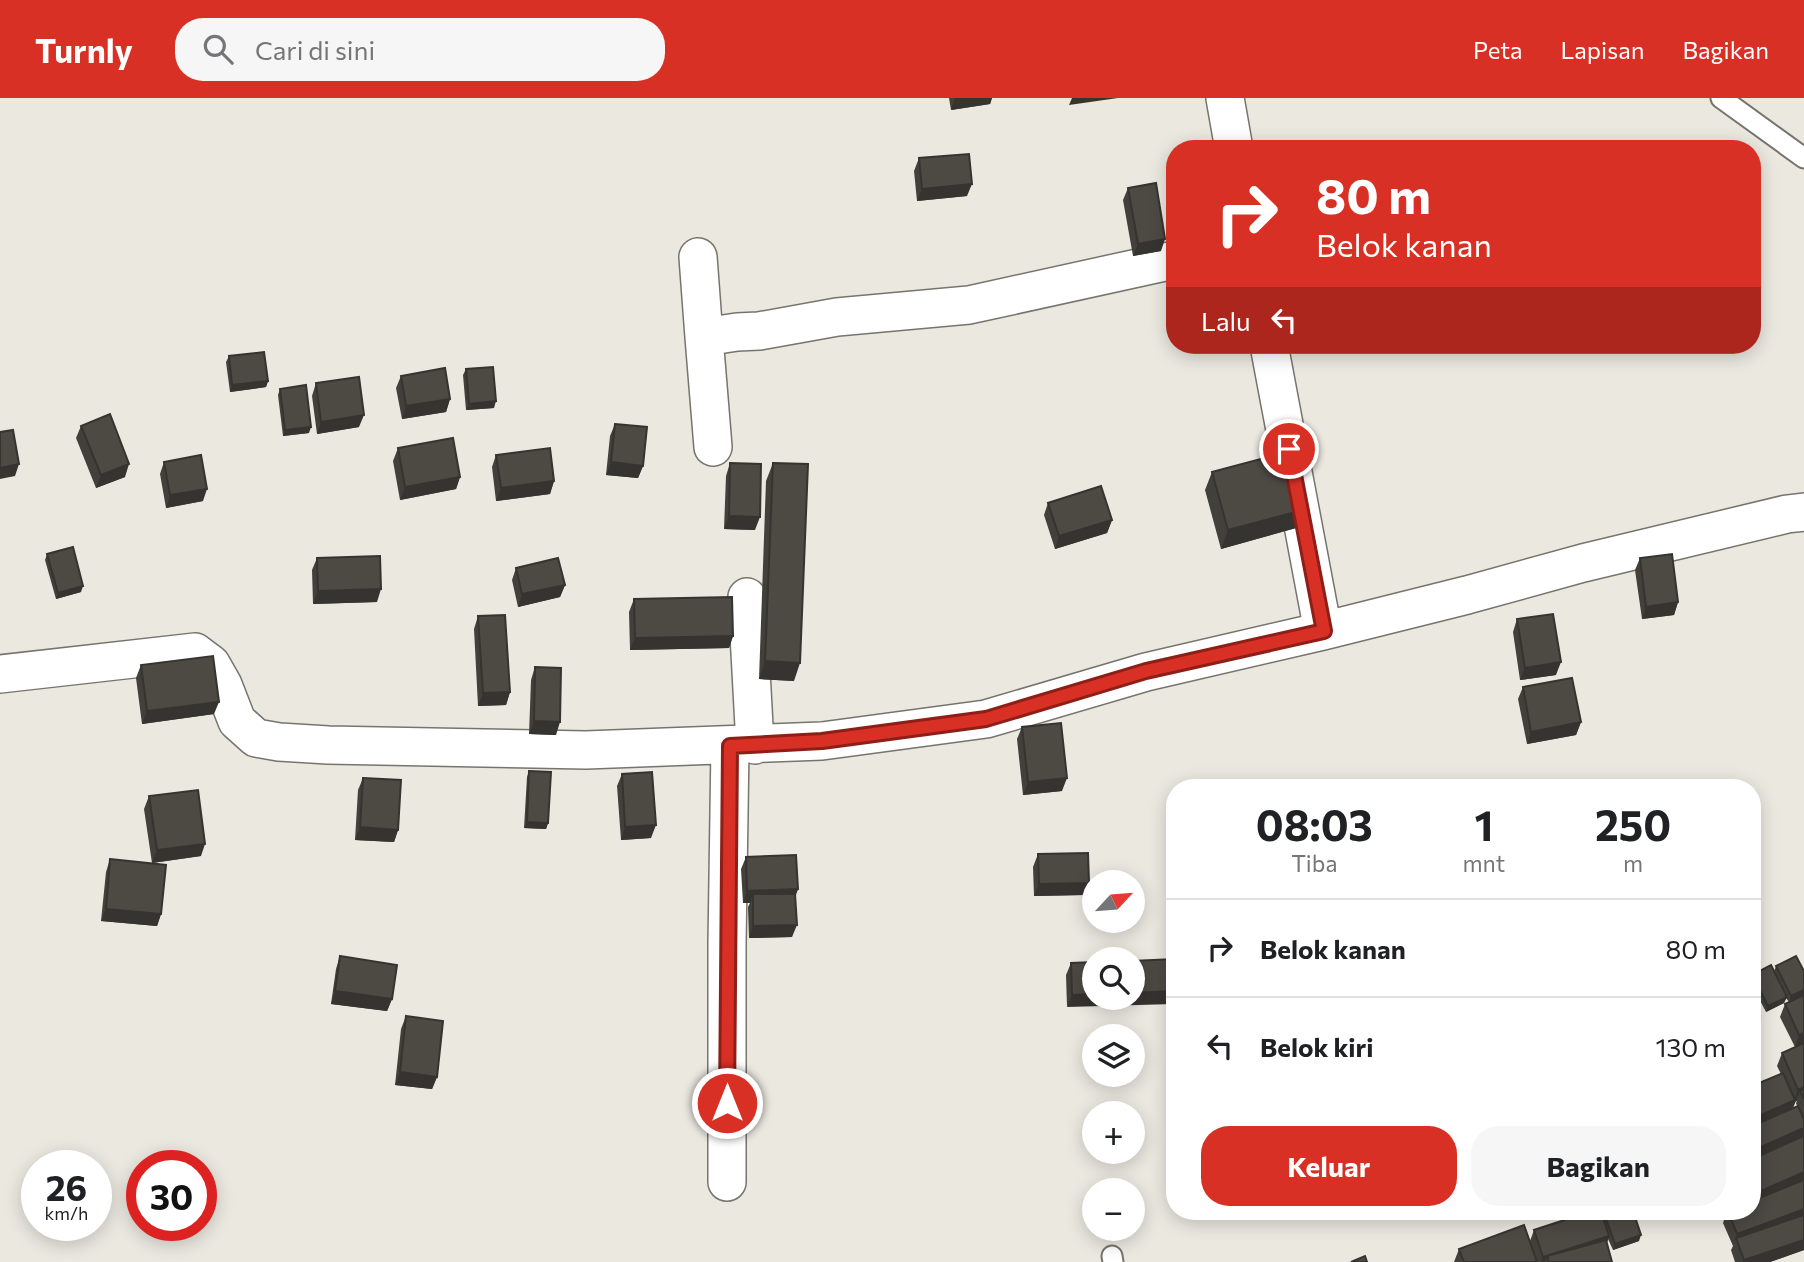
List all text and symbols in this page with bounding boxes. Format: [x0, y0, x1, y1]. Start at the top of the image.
search box [175, 18, 665, 81]
text: Turnly [35, 29, 133, 70]
icon: search [199, 30, 237, 68]
text: Cari di sini [255, 34, 375, 65]
text: Peta [1473, 35, 1523, 64]
text: Lapisan [1561, 35, 1644, 64]
text: Bagikan [1682, 35, 1769, 64]
text: 80 m [1316, 164, 1431, 224]
icon: right [1201, 168, 1292, 259]
text: Belok kanan [1316, 224, 1492, 264]
icon: left [1265, 301, 1303, 339]
text: Lalu [1201, 305, 1251, 336]
pin [1259, 419, 1319, 479]
icon: arrive [1270, 430, 1308, 468]
text: 08:03 [1256, 798, 1373, 850]
text: 1 [1474, 798, 1493, 850]
text: 250 [1595, 798, 1671, 850]
text: Tiba [1291, 849, 1337, 877]
text: mnt [1463, 849, 1505, 877]
text: m [1623, 849, 1643, 877]
north arrow [1082, 870, 1144, 933]
map controls [1082, 870, 1145, 1241]
icon: right [1201, 929, 1239, 967]
text: Belok kanan [1260, 933, 1406, 964]
text: 80 m [1666, 933, 1726, 964]
button: search [1082, 947, 1145, 1010]
button: layers [1082, 1024, 1145, 1087]
icon: left [1201, 1027, 1239, 1065]
text: Belok kiri [1260, 1031, 1374, 1062]
text: 130 m [1655, 1031, 1726, 1062]
position arrow [690, 1066, 764, 1140]
button: + [1082, 1101, 1145, 1164]
button: Keluar [1201, 1126, 1457, 1206]
button: Bagikan [1471, 1126, 1726, 1206]
speed limit sign: 30 [126, 1150, 217, 1241]
text: 26 [46, 1165, 87, 1208]
button: − [1082, 1178, 1145, 1241]
text: km/h [45, 1202, 88, 1224]

